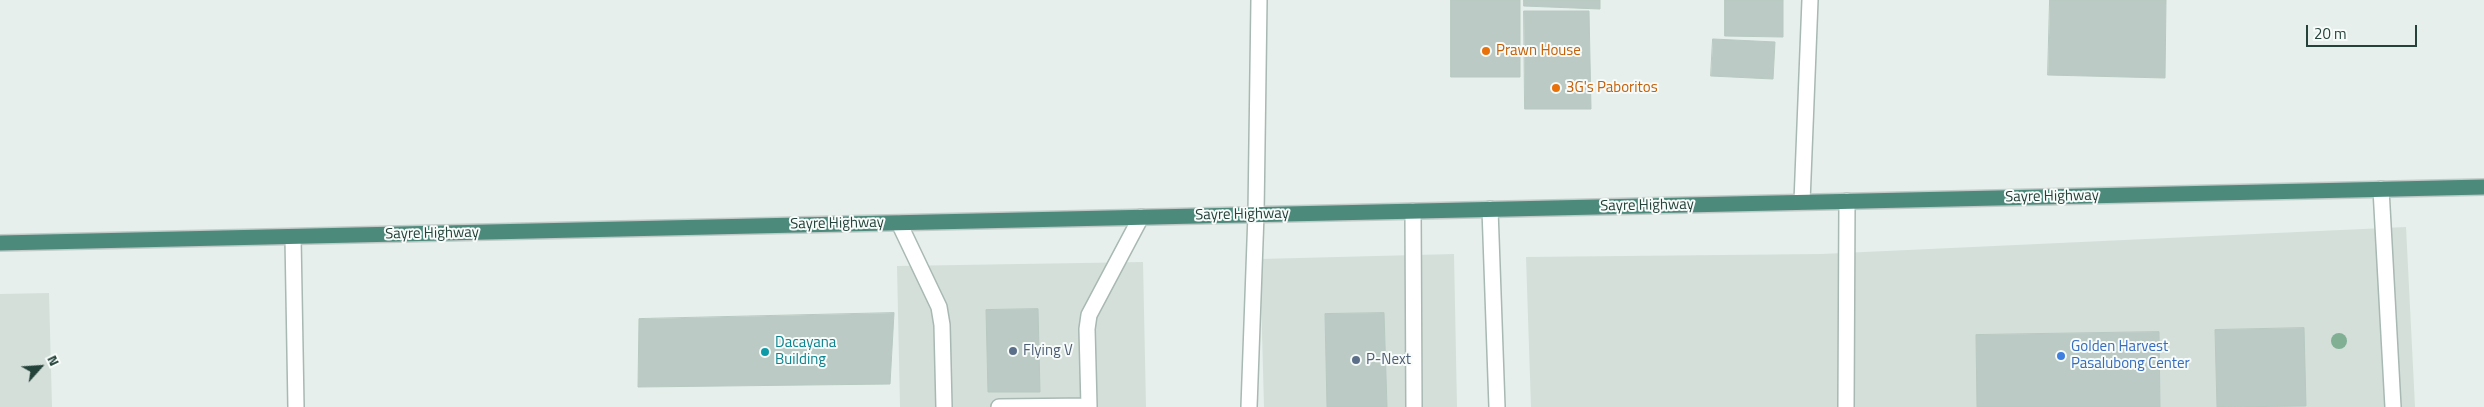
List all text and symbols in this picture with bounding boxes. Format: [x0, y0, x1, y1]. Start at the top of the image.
scale bar [2309, 15, 2420, 47]
text: 20 m [2314, 22, 2347, 45]
place label: Prawn House [1496, 42, 1581, 60]
marker: Prawn House [1480, 45, 1492, 57]
place label: 3G's Paboritos [1566, 79, 1658, 97]
marker: 3G's Paboritos [1550, 82, 1562, 94]
street label: Sayre Highway [2005, 187, 2099, 207]
street label: Sayre Highway [1600, 196, 1694, 216]
street label: Sayre Highway [1195, 205, 1289, 225]
street label: Sayre Highway [790, 214, 884, 234]
street label: Sayre Highway [385, 224, 479, 244]
place label: Dacayana Building [775, 334, 836, 369]
place label: Golden Harvest Pasalubong Center [2071, 338, 2190, 373]
north arrow [15, 342, 65, 392]
place label: Flying V [1023, 342, 1073, 360]
marker: Flying V [1007, 345, 1019, 357]
marker: Dacayana Building [759, 346, 771, 358]
marker: Golden Harvest Pasalubong Center [2055, 350, 2067, 362]
text: N [42, 351, 65, 369]
place label: P-Next [1366, 351, 1411, 369]
marker: P-Next [1350, 354, 1362, 366]

